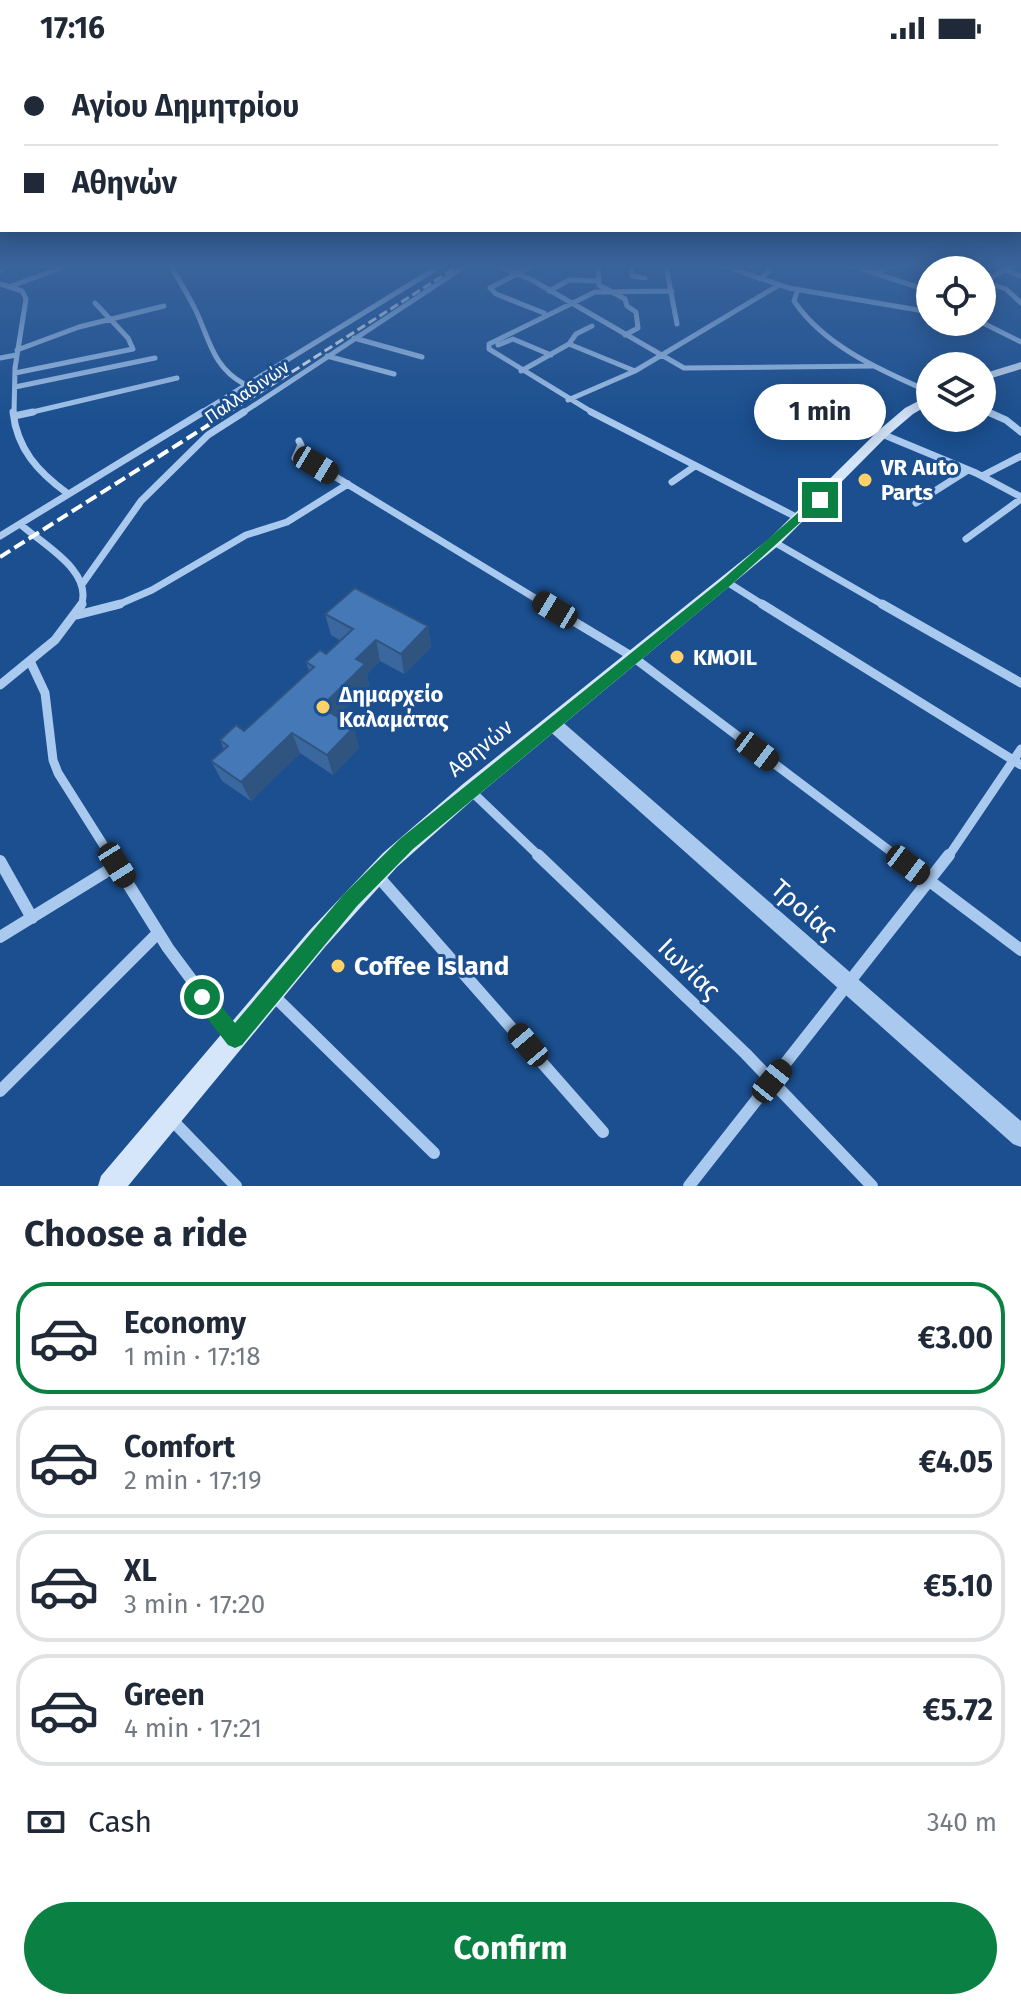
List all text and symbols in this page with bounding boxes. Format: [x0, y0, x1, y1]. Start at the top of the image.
text: 17:16 [40, 10, 105, 46]
text: Αγίου Δημητρίου [72, 88, 299, 124]
text: Αθηνών [72, 165, 177, 201]
map controls [916, 256, 996, 432]
button: locate [916, 256, 996, 336]
button: layers [916, 352, 996, 432]
street label: Παλλαδινών [201, 356, 294, 428]
callout: 1 min [754, 384, 886, 440]
text: 1 min [789, 396, 851, 427]
car [289, 442, 343, 488]
place label: VR Auto Parts [880, 454, 959, 506]
marker: VR Auto Parts [856, 471, 874, 489]
route end [802, 482, 838, 518]
car [528, 587, 582, 633]
place label: KMOIL [693, 644, 757, 671]
marker: KMOIL [668, 648, 686, 666]
place label: Δημαρχείο Καλαμάτας [338, 681, 449, 733]
marker: Δημαρχείο Καλαμάτας [314, 698, 332, 716]
street label: Αθηνών [442, 713, 518, 782]
car [731, 727, 783, 775]
car [94, 838, 140, 892]
car [882, 841, 934, 889]
street label: Τροίας [765, 873, 843, 947]
street label: Ιωνίας [651, 932, 727, 1006]
place label: Coffee Island [354, 951, 509, 982]
marker: Coffee Island [329, 957, 347, 975]
route start [184, 979, 220, 1015]
car [503, 1019, 553, 1071]
car [748, 1055, 796, 1107]
text: Choose a ride [24, 1212, 247, 1256]
icon: car [28, 1302, 100, 1374]
text: Economy [124, 1305, 246, 1341]
text: €3.00 [918, 1320, 993, 1356]
text: 1 min · 17:18 [124, 1341, 261, 1372]
icon: car [28, 1426, 100, 1498]
text: Comfort [124, 1429, 235, 1465]
text: €4.05 [919, 1444, 993, 1480]
text: 2 min · 17:19 [124, 1465, 262, 1496]
icon: car [28, 1550, 100, 1622]
text: XL [124, 1553, 157, 1589]
text: €5.10 [924, 1568, 993, 1604]
text: 3 min · 17:20 [124, 1589, 265, 1620]
icon: car [28, 1674, 100, 1746]
text: Green [124, 1677, 205, 1713]
text: €5.72 [923, 1692, 993, 1728]
text: 4 min · 17:21 [124, 1713, 262, 1744]
icon: cash [24, 1800, 68, 1844]
text: Cash [88, 1804, 152, 1840]
text: 340 m [927, 1807, 997, 1838]
button: Confirm [24, 1902, 997, 1994]

